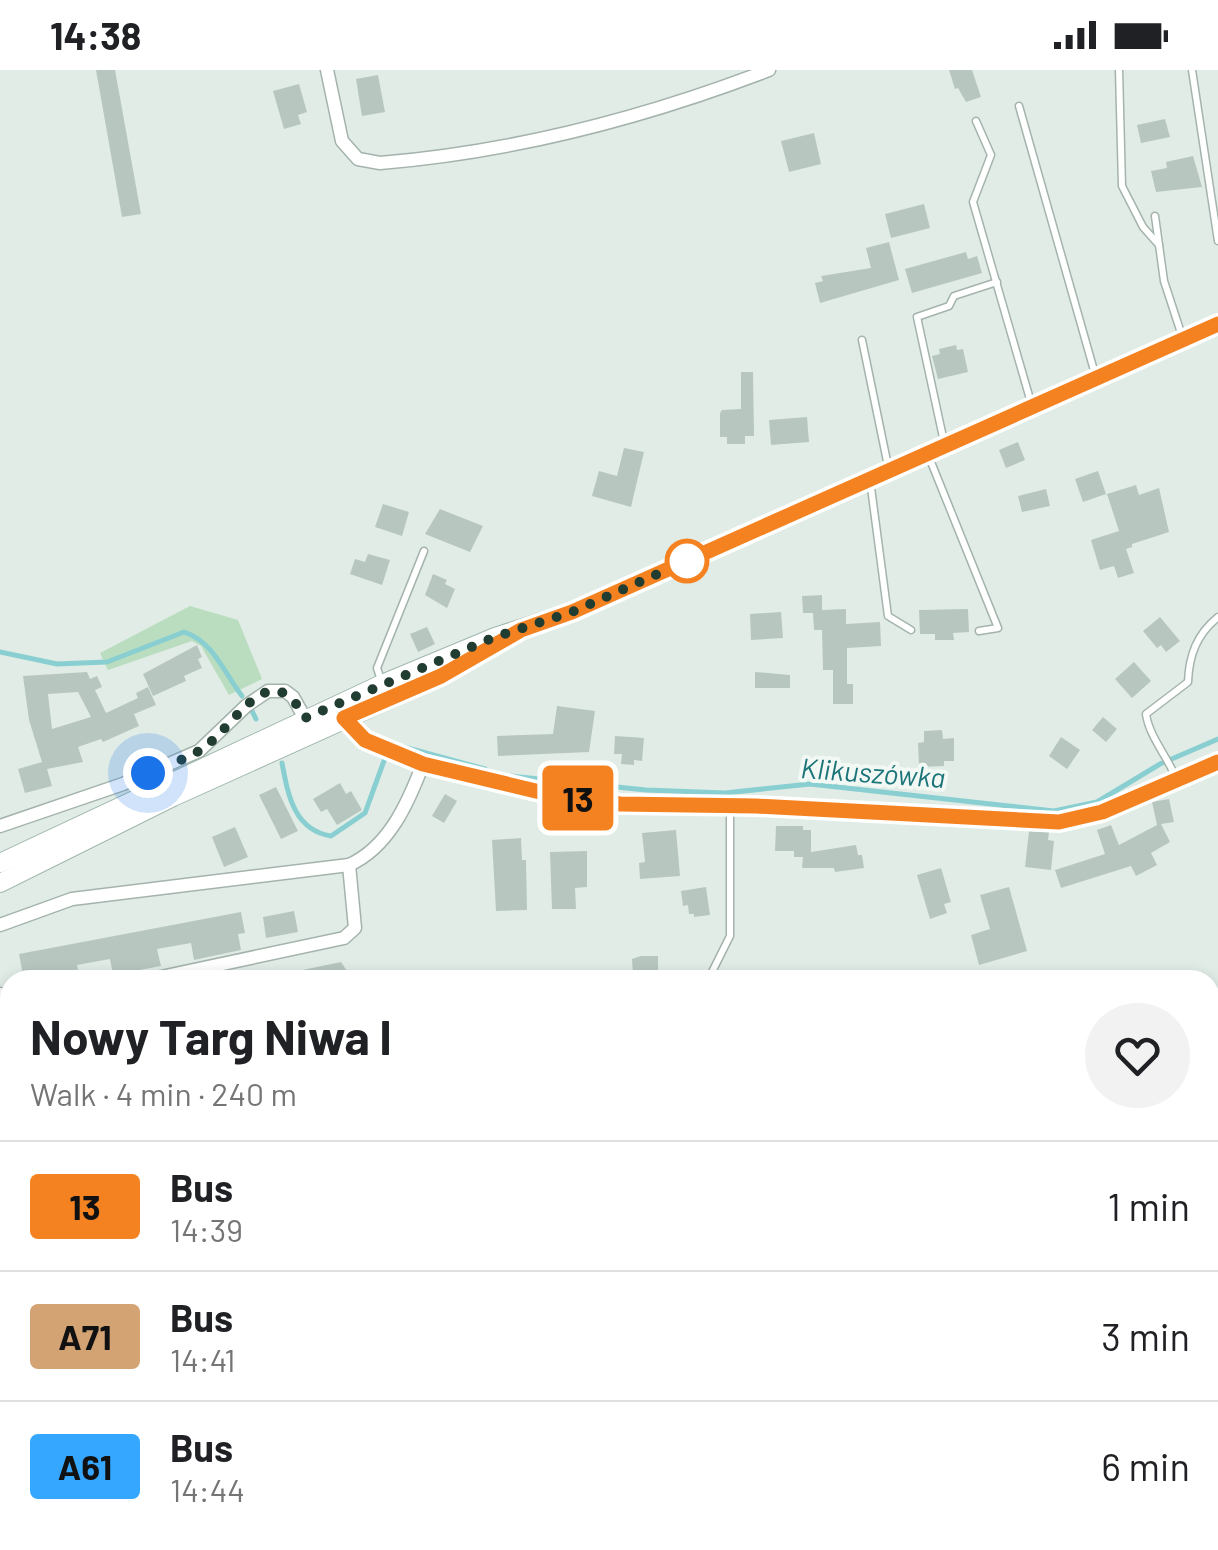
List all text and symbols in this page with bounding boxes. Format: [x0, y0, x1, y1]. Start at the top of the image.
text: 14:38 [50, 12, 141, 58]
unlabelled marker [666, 540, 708, 582]
your location [123, 748, 173, 798]
water label: Klikuszówka [800, 750, 946, 794]
line badge: 13 [533, 766, 623, 830]
text: 13 [562, 777, 594, 819]
button: heart [1085, 1003, 1190, 1108]
text: Nowy Targ Niwa I [30, 1007, 392, 1065]
text: Walk · 4 min · 240 m [30, 1074, 297, 1112]
text: Bus [170, 1164, 233, 1210]
text: 1 min [1108, 1183, 1190, 1229]
text: 13 [69, 1185, 101, 1227]
text: 14:39 [170, 1210, 243, 1248]
text: Bus [170, 1294, 233, 1340]
text: 3 min [1101, 1313, 1190, 1359]
text: A71 [58, 1315, 112, 1357]
text: 14:41 [170, 1340, 236, 1378]
text: Bus [170, 1424, 233, 1470]
text: 6 min [1101, 1443, 1190, 1489]
text: A61 [58, 1445, 112, 1487]
text: 14:44 [170, 1470, 245, 1508]

